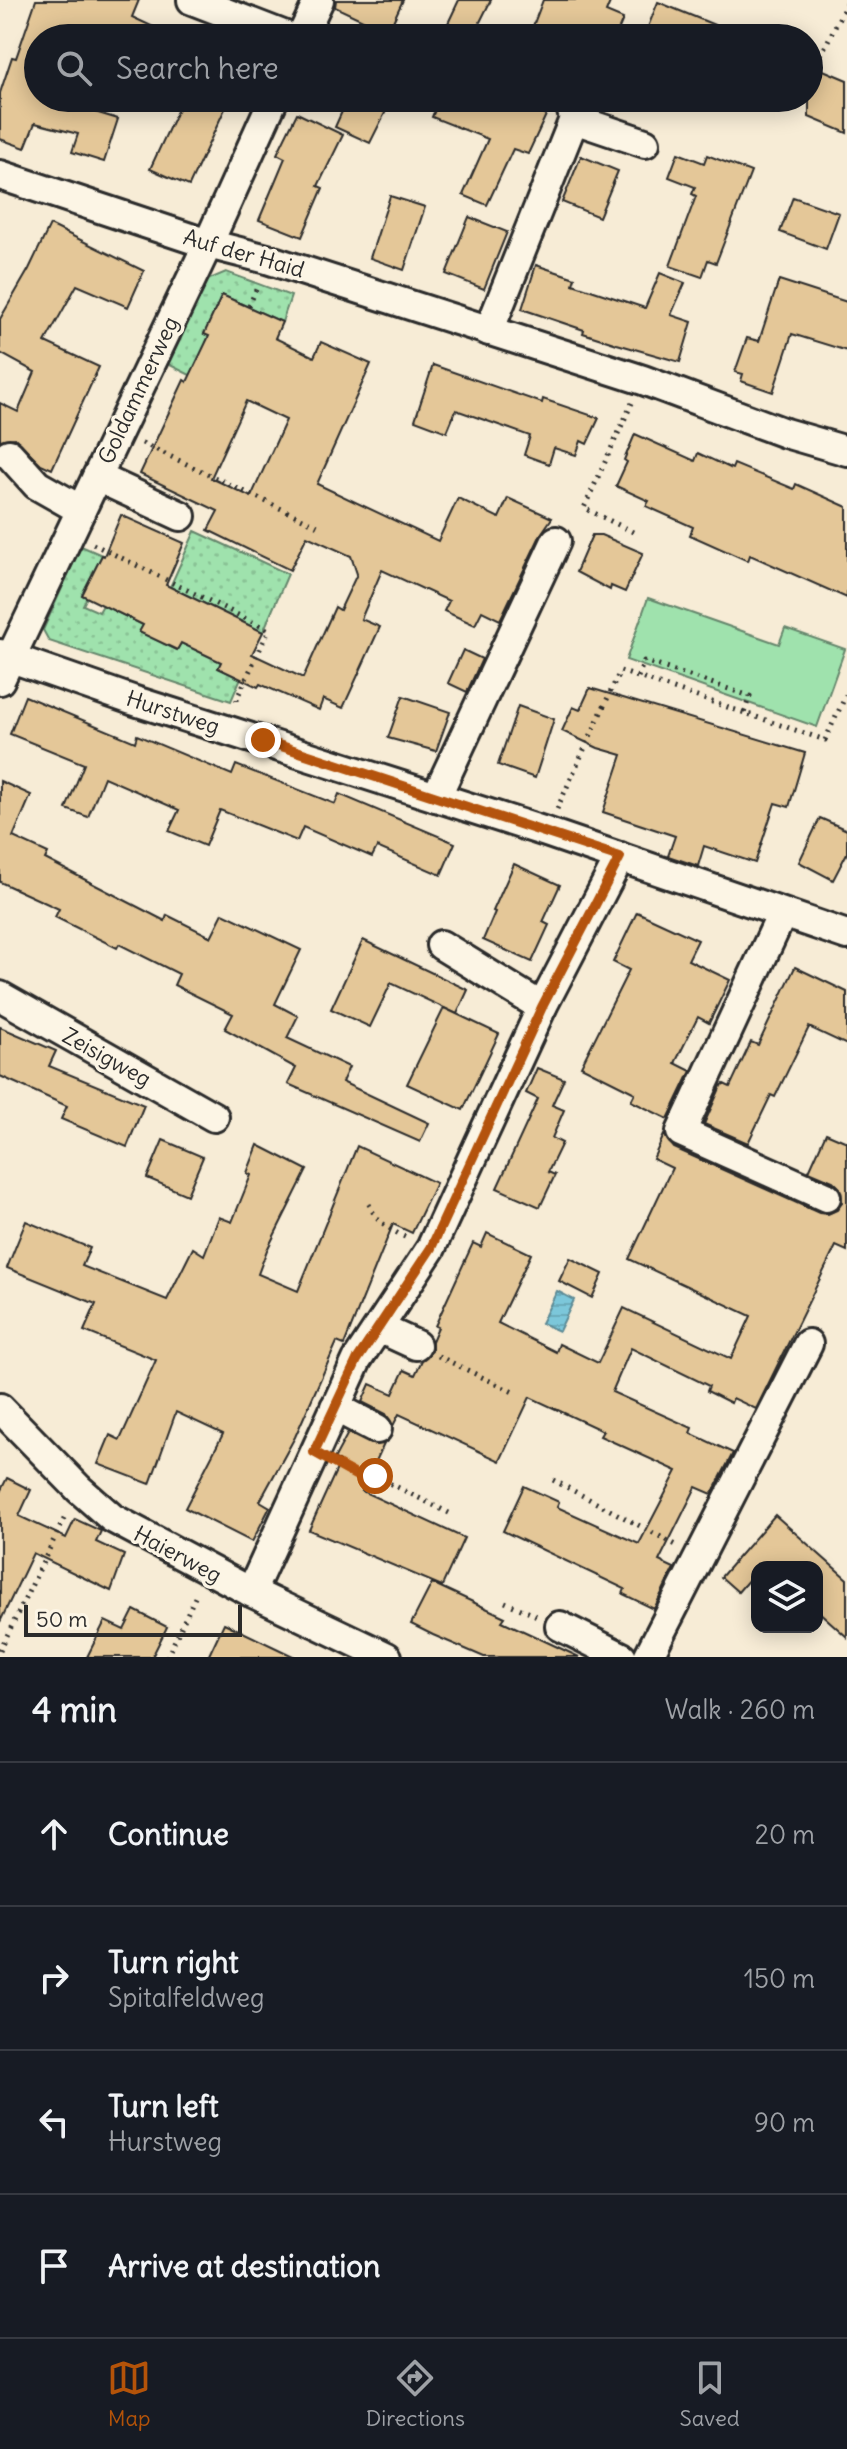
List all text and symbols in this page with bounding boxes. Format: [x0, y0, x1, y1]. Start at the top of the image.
search box [24, 24, 823, 112]
icon: search [52, 46, 96, 90]
text: Search here [116, 49, 279, 87]
street label: Auf der Haid [180, 222, 308, 284]
street label: Goldammerweg [92, 312, 184, 468]
street label: Hurstweg [123, 684, 223, 740]
route end [245, 722, 281, 758]
street label: Zeisigweg [58, 1021, 156, 1093]
route start [357, 1458, 393, 1494]
street label: Haierweg [129, 1519, 227, 1589]
map controls [751, 1561, 823, 1633]
button: layers [751, 1561, 823, 1633]
scale bar [24, 1601, 242, 1637]
text: 50 m [36, 1605, 88, 1633]
text: 4 min [32, 1688, 117, 1731]
text: Walk · 260 m [665, 1693, 815, 1726]
icon: ahead [32, 1812, 76, 1856]
text: Continue [108, 1815, 229, 1853]
text: 20 m [755, 1818, 815, 1851]
text: Turn right [108, 1943, 239, 1981]
icon: right [32, 1956, 76, 2000]
text: 150 m [744, 1962, 815, 1995]
text: Spitalfeldweg [108, 1981, 264, 2014]
text: Turn left [108, 2087, 219, 2125]
icon: left [32, 2100, 76, 2144]
text: 90 m [754, 2106, 815, 2139]
text: Hurstweg [108, 2125, 222, 2158]
icon: arrive [32, 2244, 76, 2288]
text: Arrive at destination [108, 2247, 380, 2285]
tab: Map [107, 2356, 151, 2432]
tab: Directions [366, 2356, 465, 2432]
tab: Saved [679, 2356, 740, 2432]

